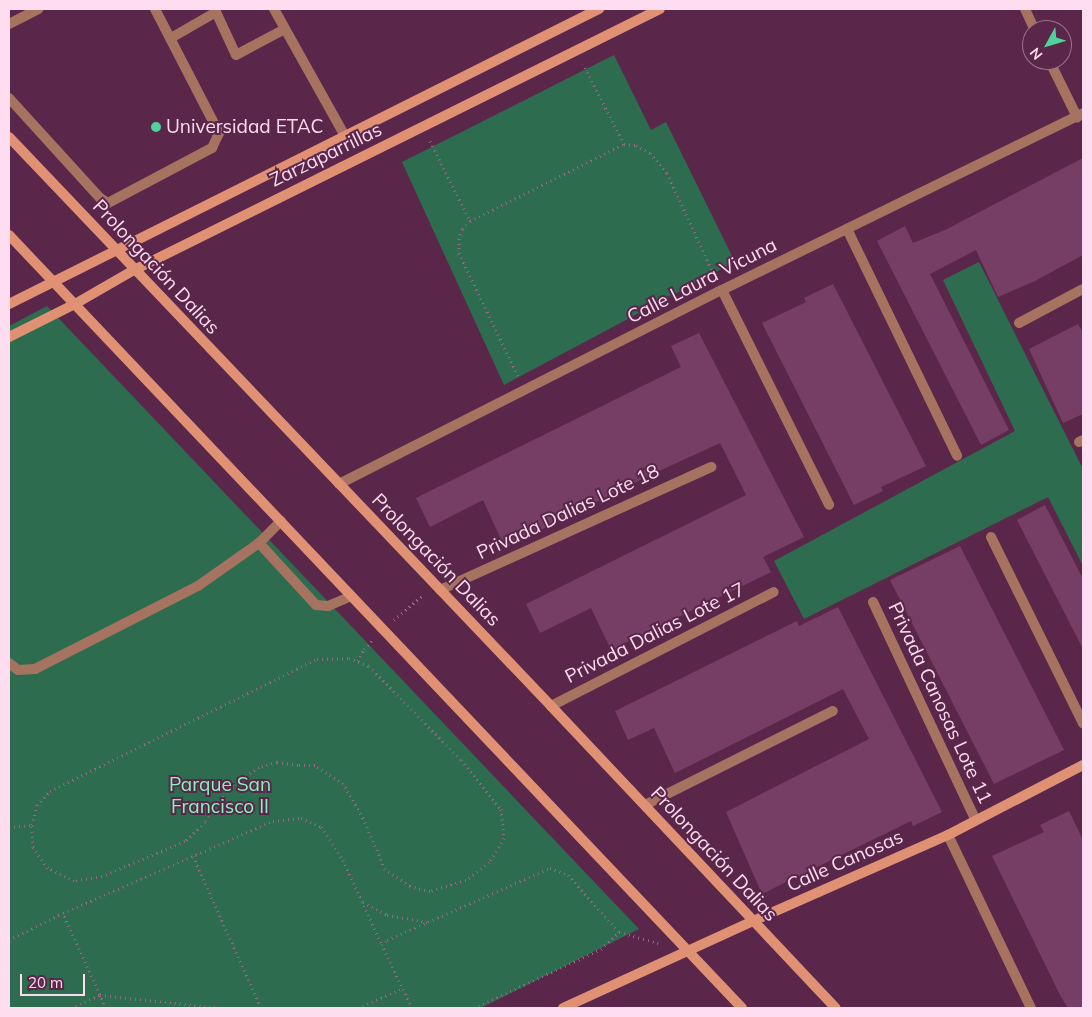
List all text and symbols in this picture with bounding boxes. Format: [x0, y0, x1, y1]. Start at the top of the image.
north arrow [1022, 20, 1072, 70]
text: N [1026, 44, 1046, 64]
place label: Universidad ETAC [166, 116, 323, 138]
street label: Zarzaparrillas [266, 118, 386, 192]
marker: Universidad ETAC [150, 121, 162, 133]
street label: Prolongación Dalias [88, 195, 224, 339]
street label: Calle Laura Vicuna [623, 233, 781, 329]
street label: Privada Dalias Lote 18 [473, 460, 663, 564]
street label: Prolongación Dalias [367, 489, 505, 631]
street label: Privada Dalias Lote 17 [561, 578, 749, 688]
street label: Privada Canosas Lote 11 [883, 599, 997, 807]
park label: Parque San Francisco II [169, 774, 271, 818]
street label: Prolongación Dalias [646, 782, 782, 926]
street label: Calle Canosas [783, 825, 907, 897]
scale bar [22, 964, 88, 996]
text: 20 m [28, 973, 63, 992]

